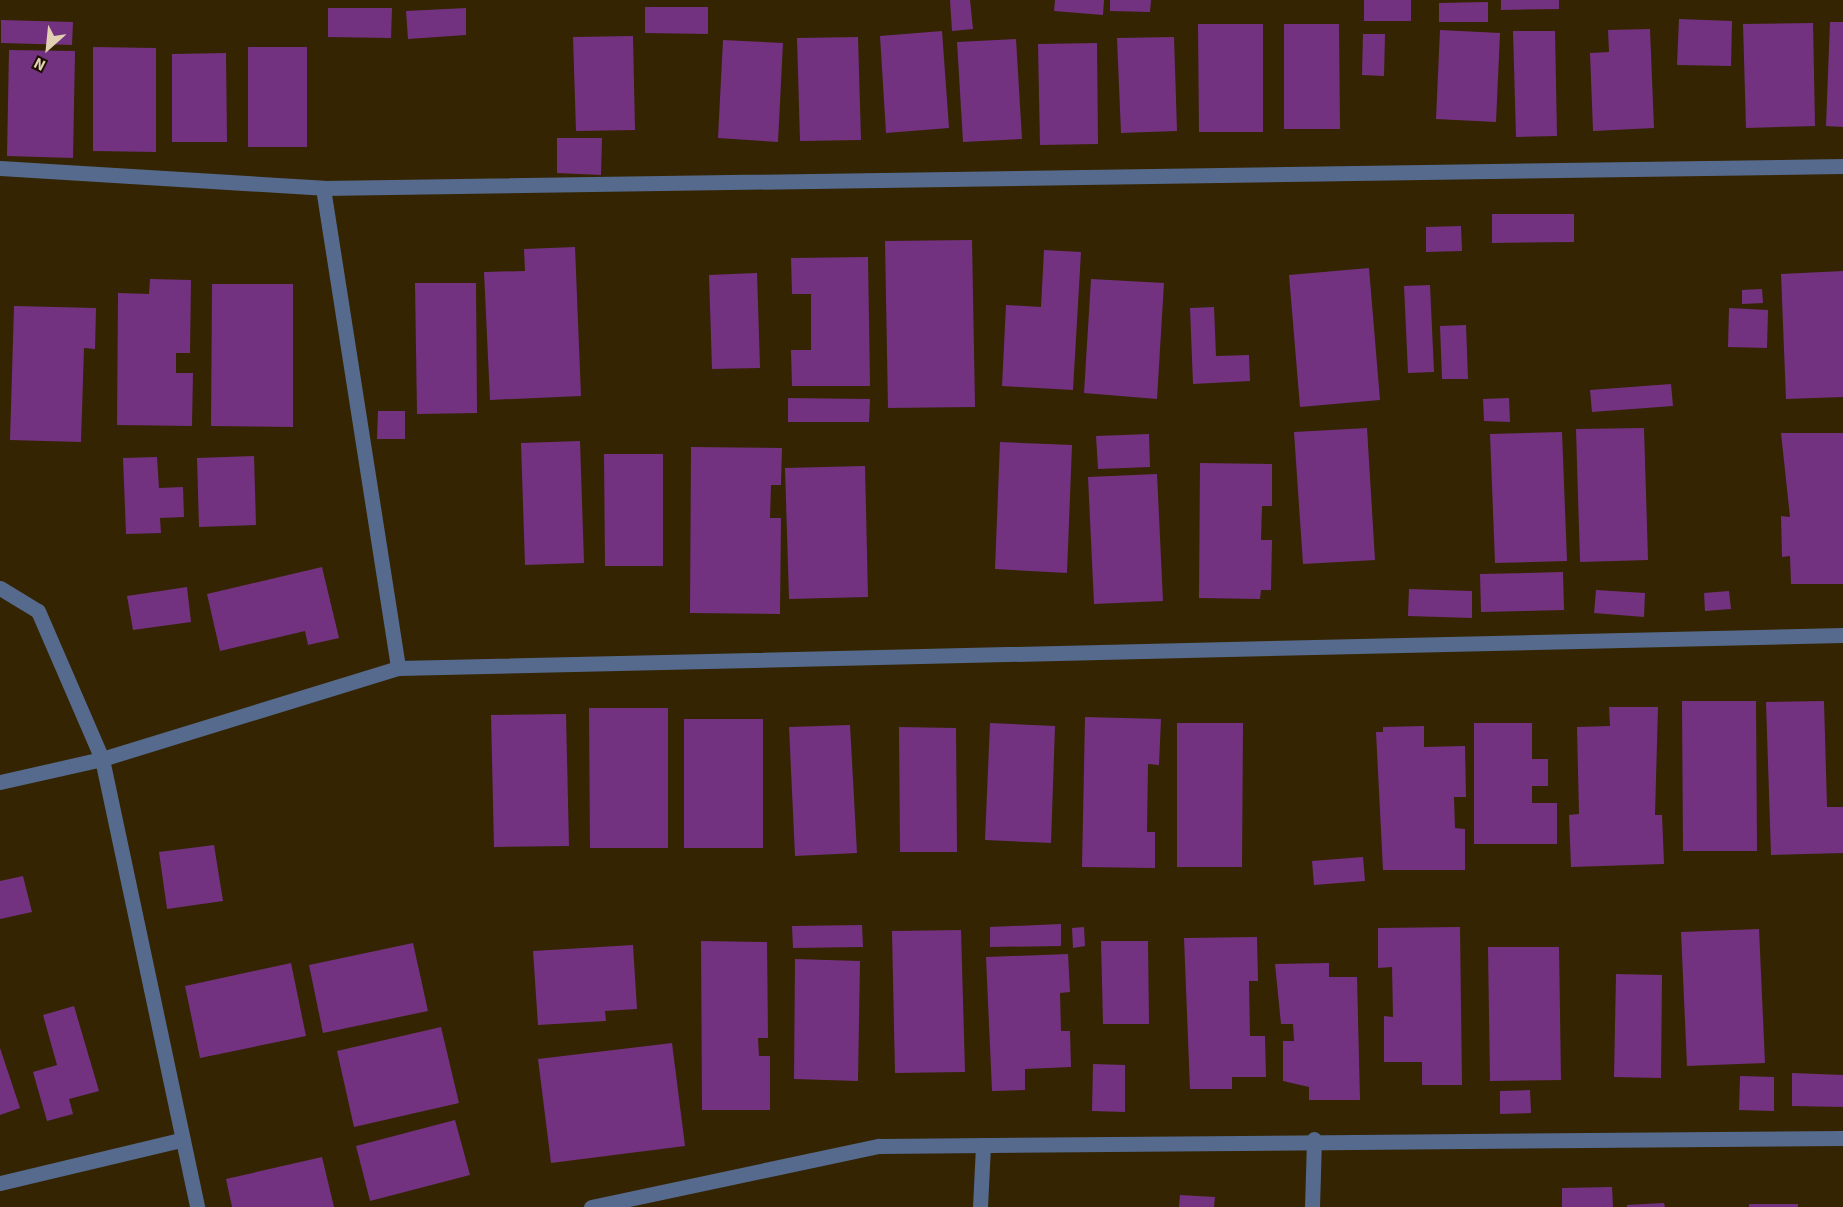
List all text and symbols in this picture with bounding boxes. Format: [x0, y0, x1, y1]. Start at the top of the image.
north arrow [18, 18, 78, 78]
text: N [30, 52, 50, 76]

